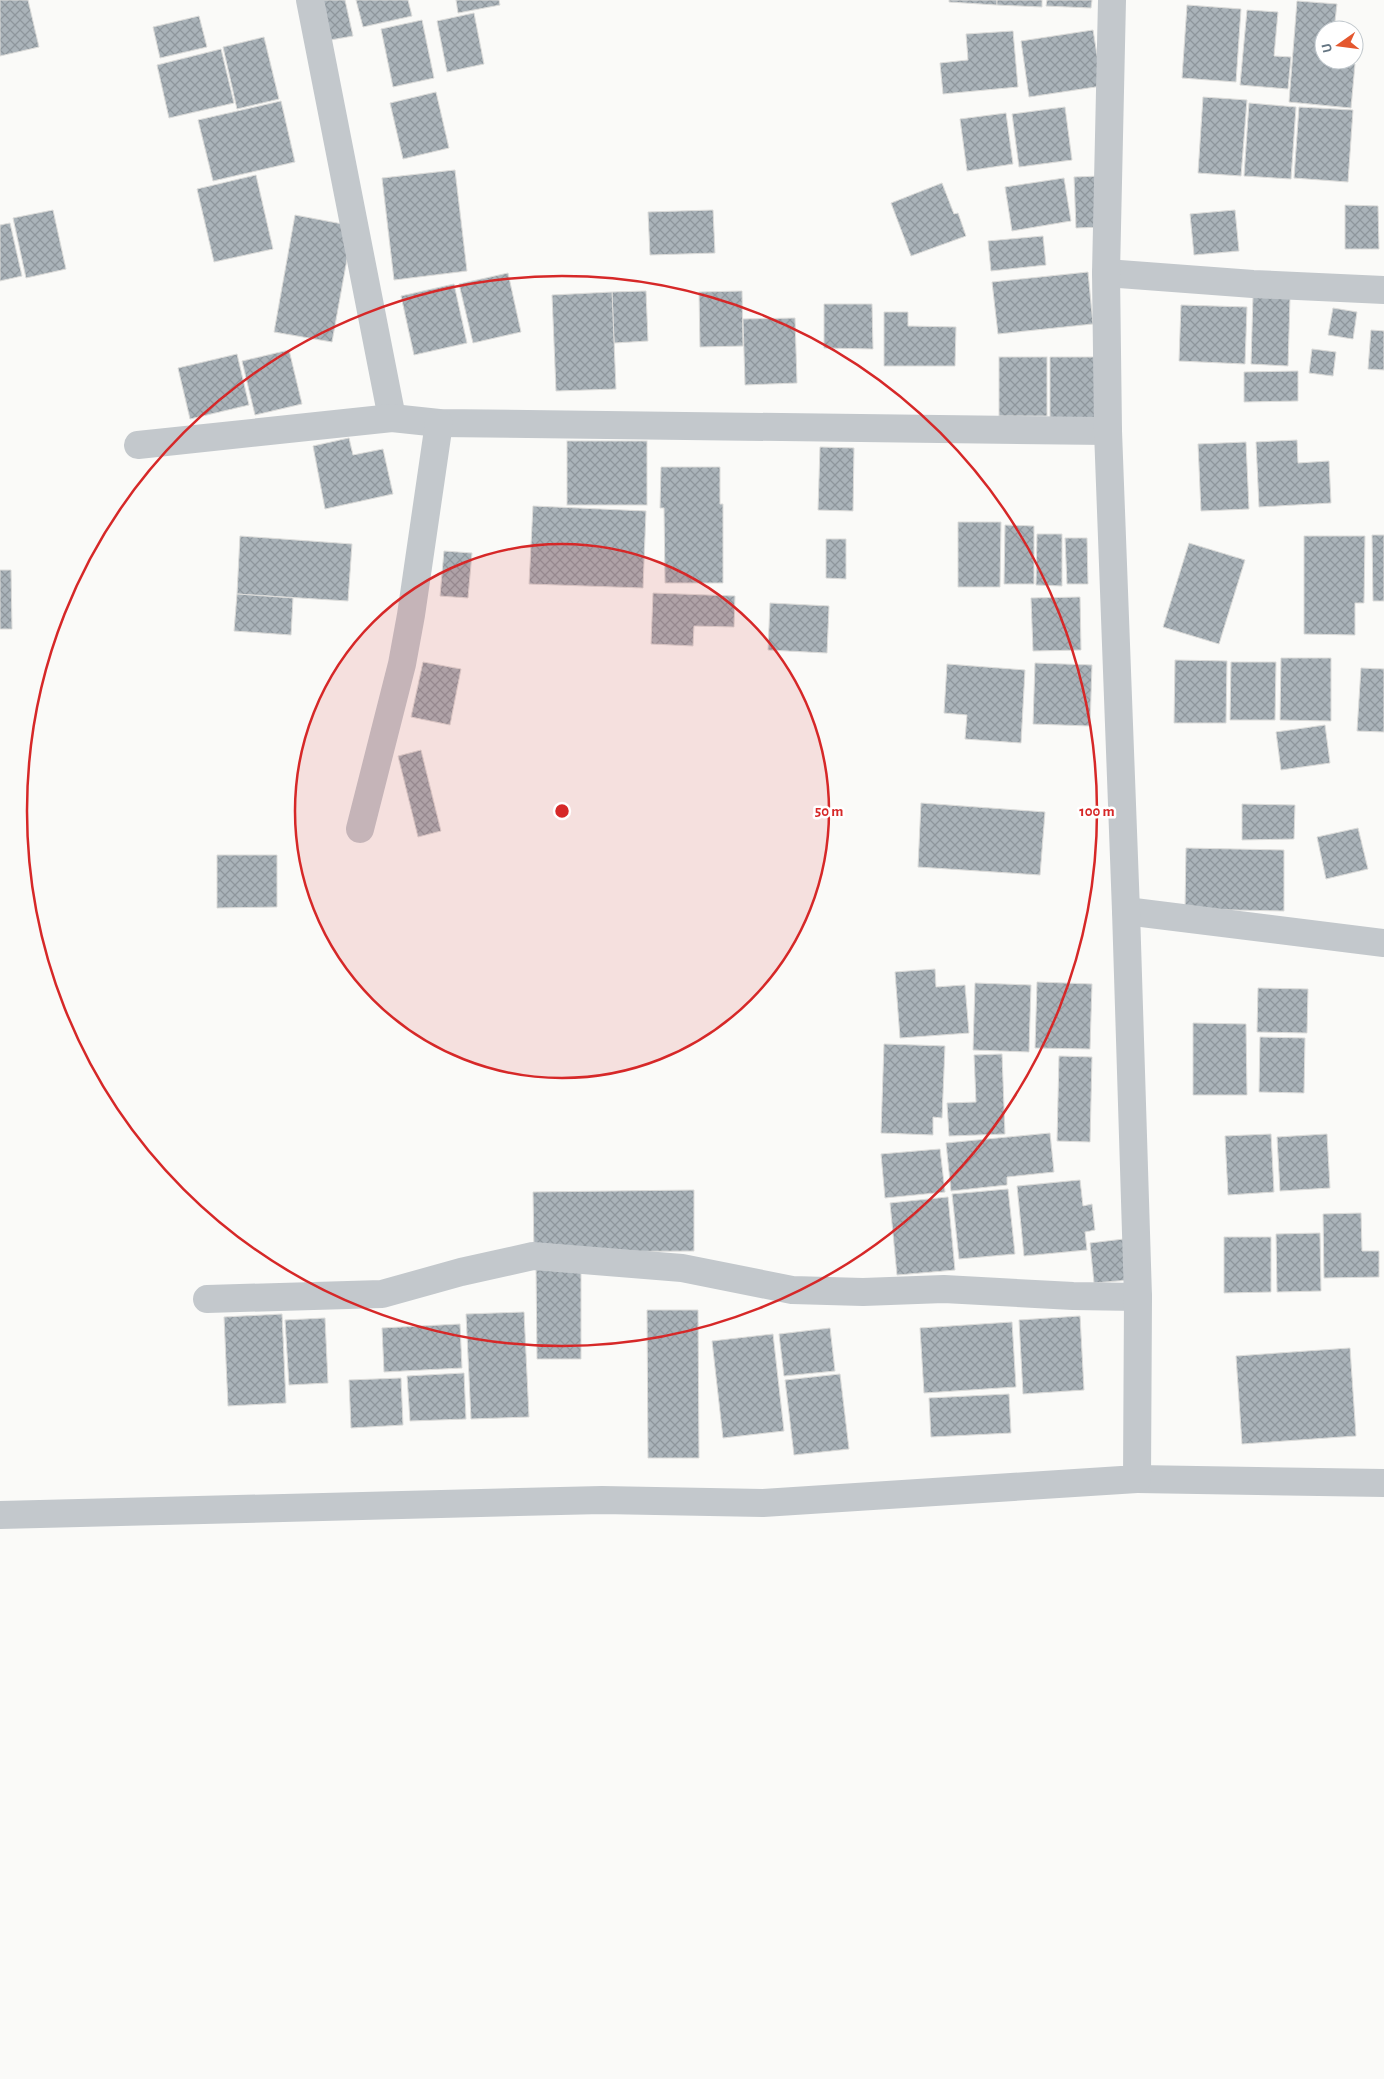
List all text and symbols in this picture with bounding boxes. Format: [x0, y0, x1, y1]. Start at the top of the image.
north arrow [1314, 20, 1364, 70]
text: U [1319, 42, 1335, 54]
centre of rings [553, 802, 571, 820]
text: 50 m [815, 804, 843, 819]
text: 100 m [1079, 804, 1115, 819]

